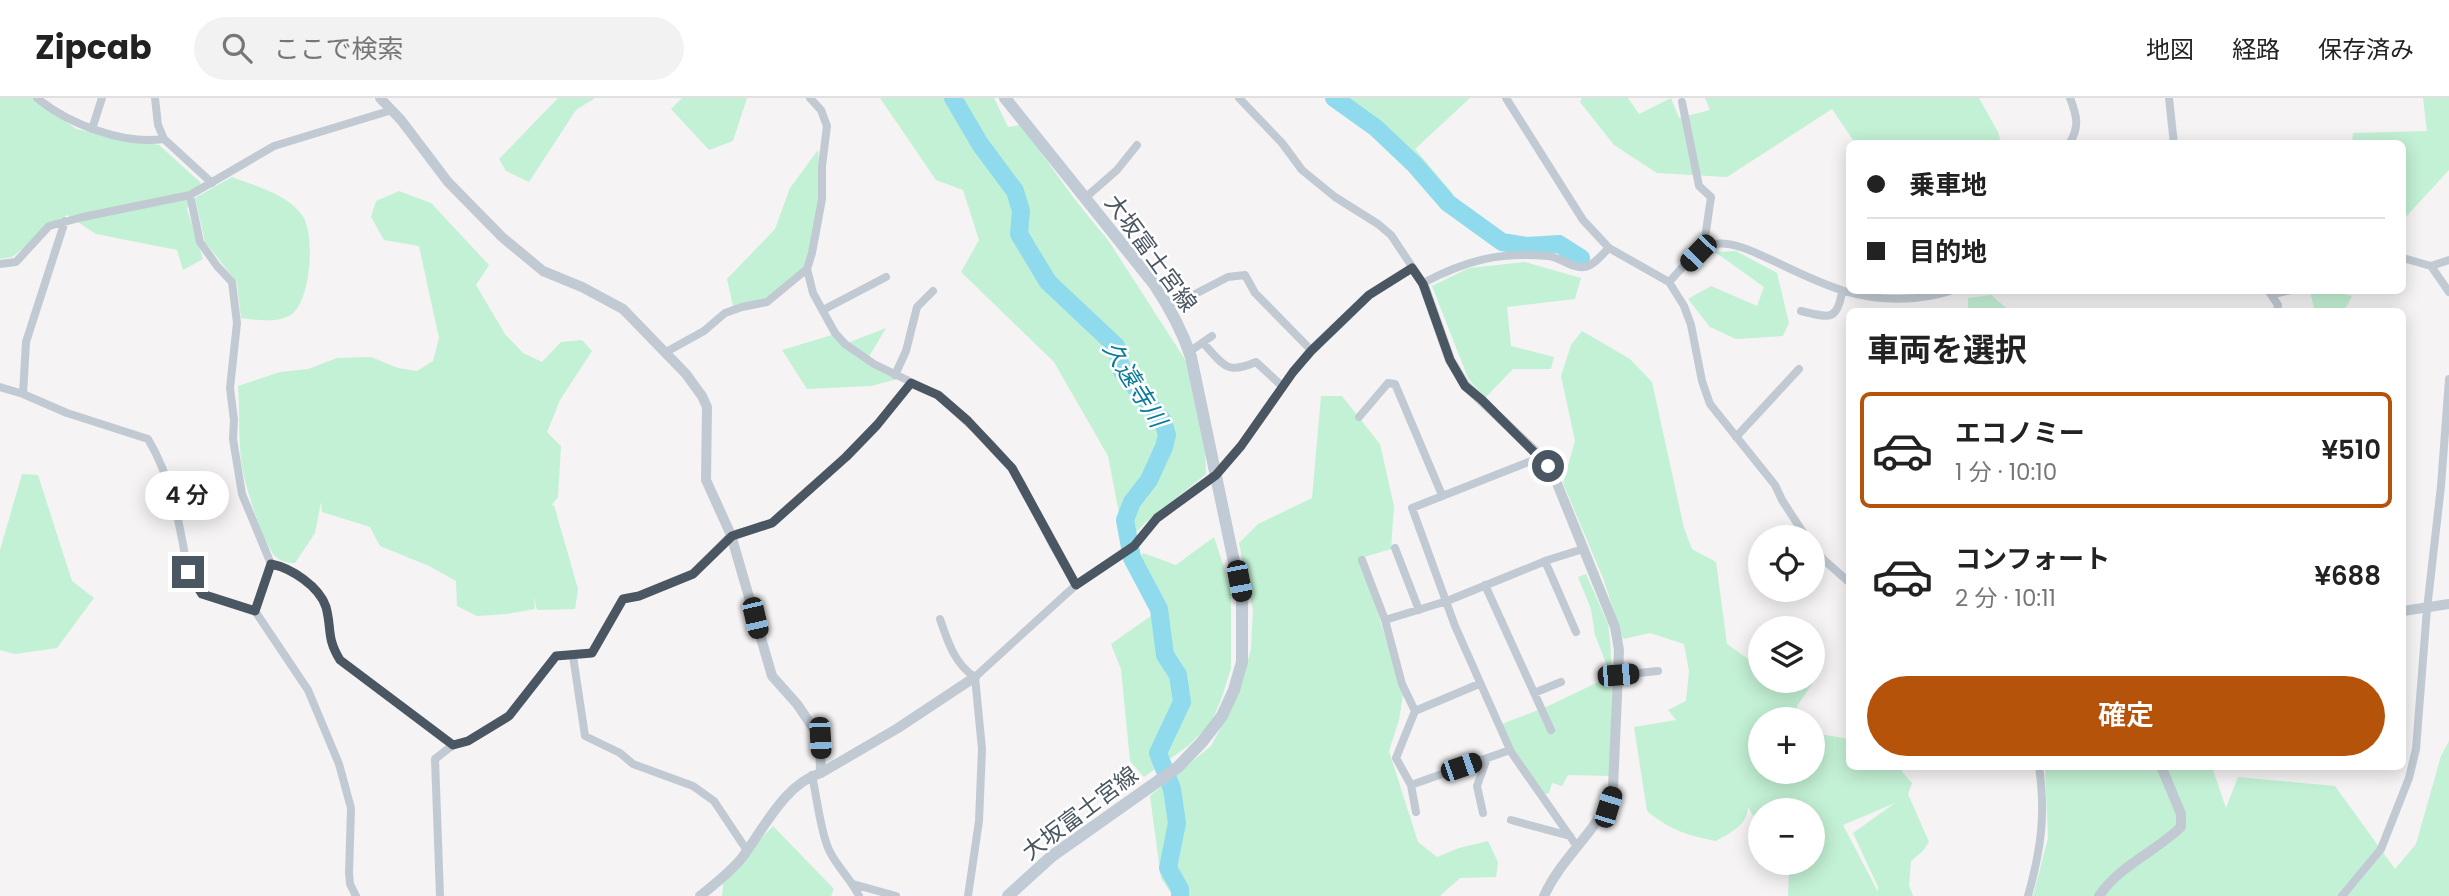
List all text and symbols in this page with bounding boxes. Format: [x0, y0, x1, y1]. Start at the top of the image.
search box [194, 17, 684, 80]
text: Zipcab [35, 24, 152, 71]
icon: search [218, 29, 256, 67]
text: ここで検索 [274, 31, 404, 67]
text: 地図 [2146, 33, 2194, 66]
text: 経路 [2232, 33, 2280, 66]
text: 保存済み [2318, 33, 2414, 66]
text: 乗車地 [1909, 167, 1987, 203]
street label: 大坂富士宮線 [1097, 188, 1205, 318]
car [1676, 231, 1721, 275]
text: 目的地 [1909, 234, 1987, 270]
text: 車両を選択 [1867, 327, 2027, 372]
water label: 久遠寺川 [1096, 335, 1176, 436]
text: エコノミー [1955, 415, 2085, 451]
icon: car [1871, 419, 1934, 482]
text: ¥510 [2322, 432, 2381, 468]
route start [1532, 450, 1564, 482]
text: 1 分 · 10:10 [1955, 456, 2057, 488]
callout: 4 分 [146, 470, 230, 519]
text: 4 分 [165, 479, 209, 511]
map controls [1748, 525, 1825, 875]
button: locate [1748, 525, 1825, 602]
text: コンフォート [1955, 541, 2110, 577]
icon: car [1871, 545, 1934, 608]
route end [172, 556, 204, 588]
car [1225, 558, 1254, 604]
text: ¥688 [2314, 558, 2381, 594]
text: 2 分 · 10:11 [1955, 582, 2056, 614]
car [741, 595, 770, 641]
button: layers [1748, 616, 1825, 693]
car [1597, 663, 1640, 687]
button: 確定 [1867, 676, 2385, 756]
button: + [1748, 707, 1825, 784]
car [809, 716, 832, 760]
car [1438, 750, 1485, 784]
street label: 大坂富士宮線 [1015, 759, 1145, 867]
car [1592, 784, 1625, 830]
button: − [1748, 798, 1825, 875]

